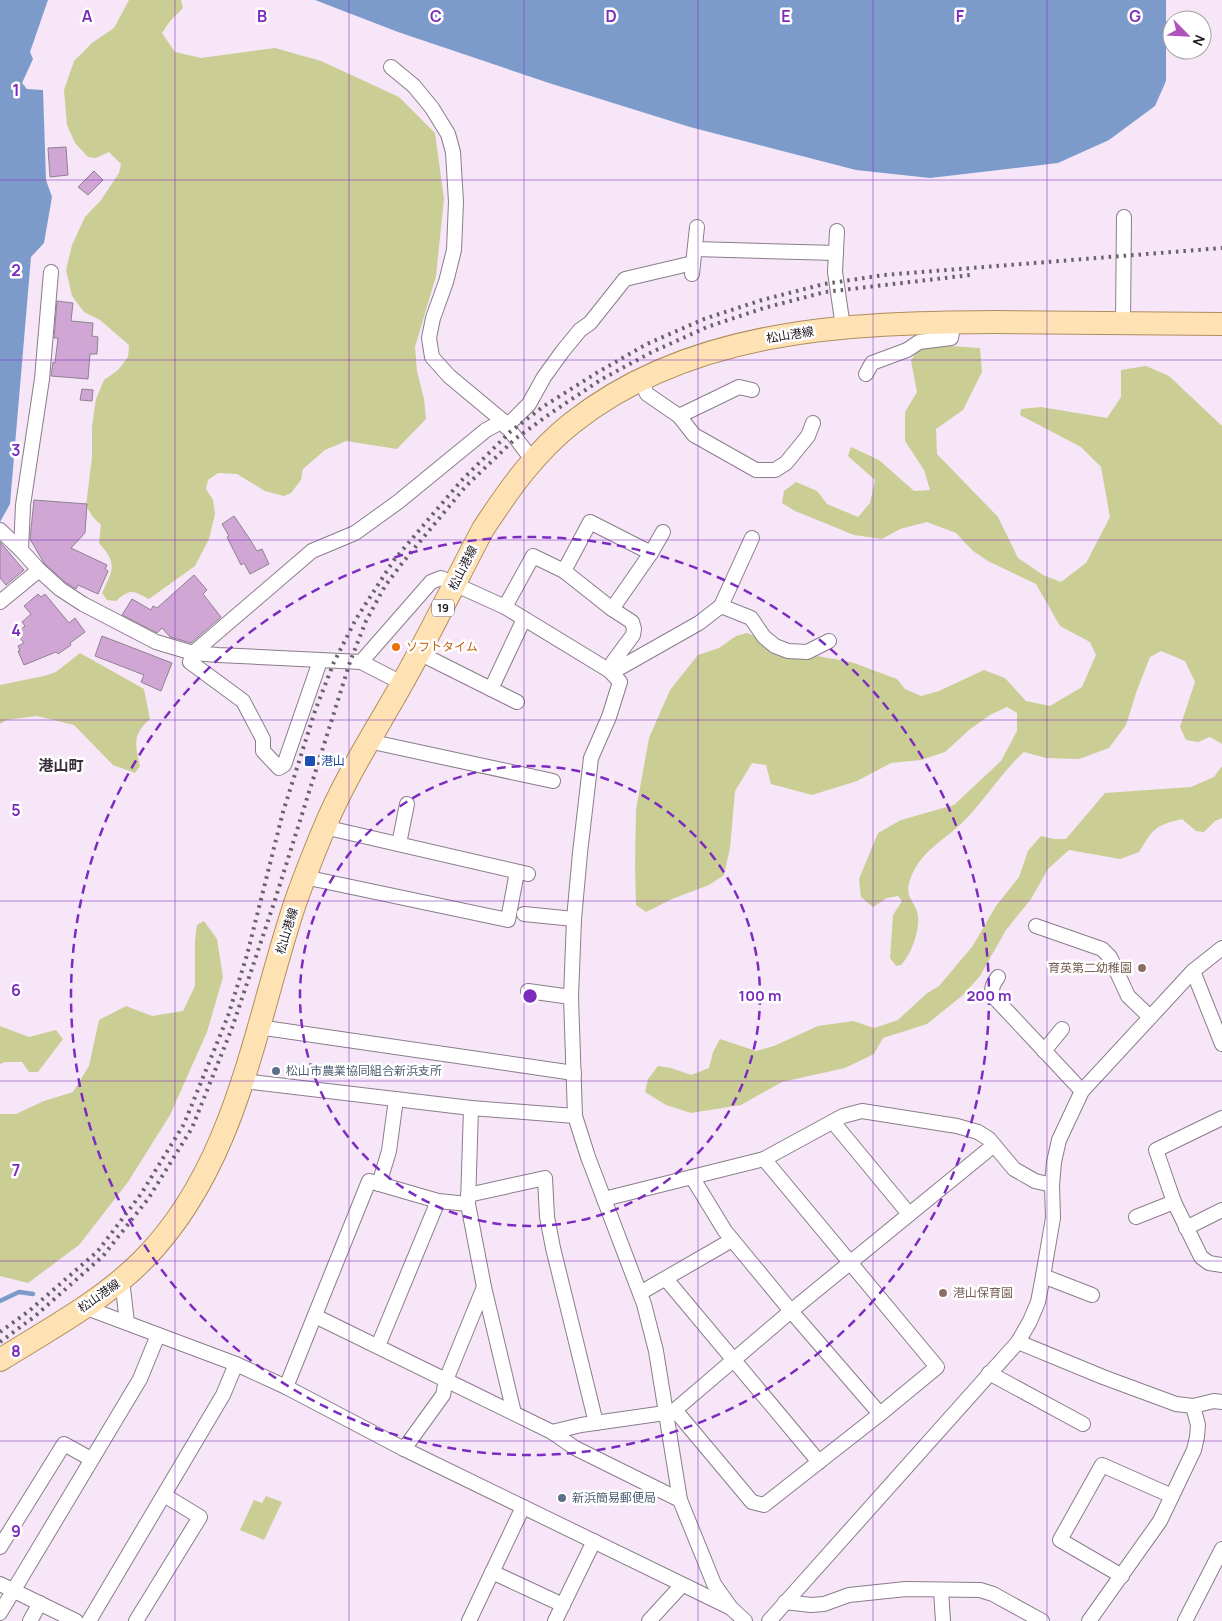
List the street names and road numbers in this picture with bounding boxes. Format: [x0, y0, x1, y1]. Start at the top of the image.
street label: 松山港線 [765, 322, 815, 347]
street label: 松山港線 [444, 543, 481, 593]
road number: 19 [432, 600, 454, 616]
street label: 松山港線 [271, 905, 302, 956]
street label: 松山港線 [74, 1275, 123, 1316]

